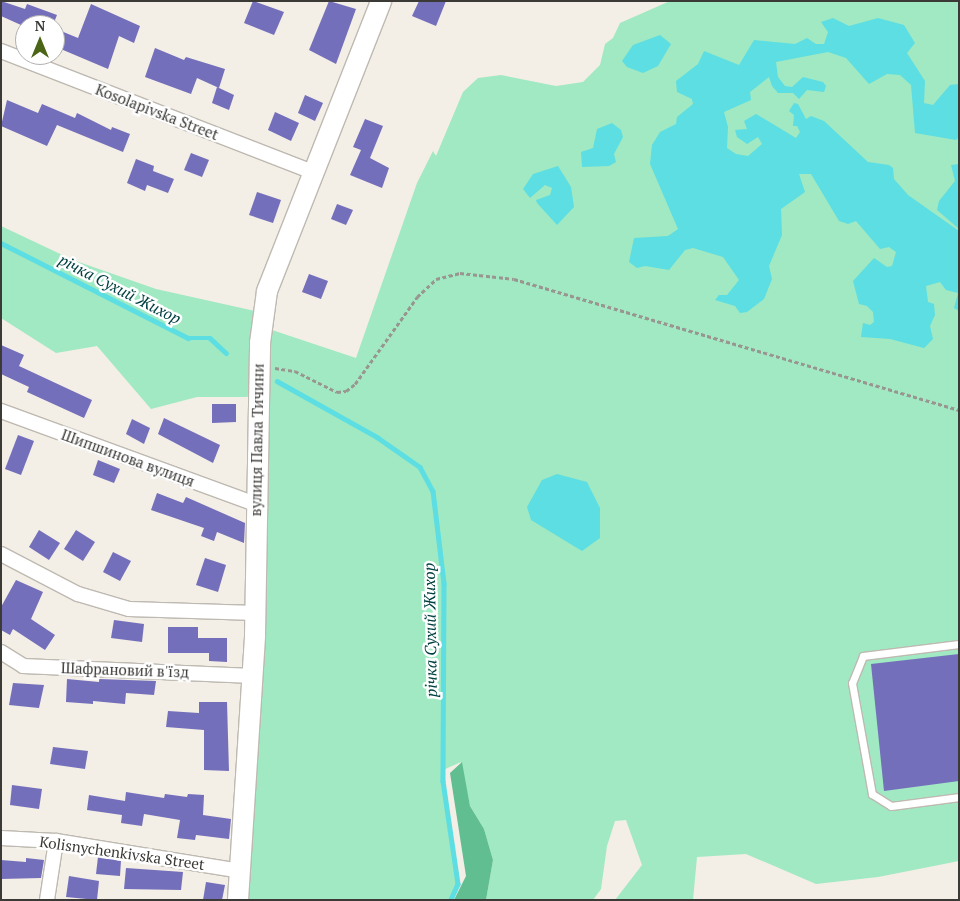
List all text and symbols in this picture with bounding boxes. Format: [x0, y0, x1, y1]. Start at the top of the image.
north arrow [15, 15, 65, 65]
text: N [35, 16, 45, 35]
street label: Kosolapivska Street [93, 80, 221, 144]
water label: річка Сухий Жихор [56, 250, 184, 328]
street label: вулиця Павла Тичини [247, 363, 267, 517]
street label: Шипшинова вулиця [59, 426, 197, 490]
water label: річка Сухий Жихор [419, 563, 441, 697]
street label: Шафрановий в'їзд [61, 659, 189, 681]
street label: Kolisnychenkivska Street [38, 832, 206, 874]

